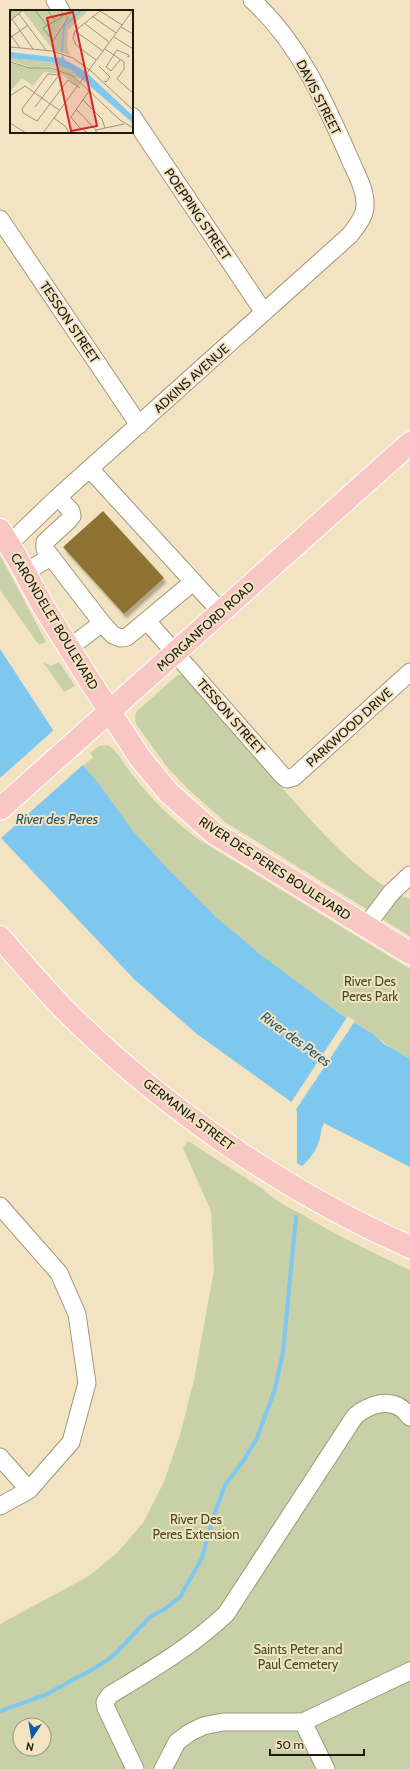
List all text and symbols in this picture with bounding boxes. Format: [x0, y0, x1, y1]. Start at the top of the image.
inset map [10, 10, 133, 133]
street label: DAVIS STREET [293, 57, 345, 137]
street label: POEPPING STREET [161, 165, 235, 263]
street label: TESSON STREET [37, 278, 103, 366]
street label: ADKINS AVENUE [150, 340, 232, 416]
street label: CARONDELET BOULEVARD [8, 550, 102, 692]
street label: MORGANFORD ROAD [153, 578, 257, 674]
street label: TESSON STREET [194, 675, 268, 757]
street label: PARKWOOD DRIVE [303, 684, 395, 770]
water label: River des Peres [16, 810, 99, 828]
street label: RIVER DES PERES BOULEVARD [196, 813, 354, 923]
park label: River Des Peres Park [342, 973, 398, 1004]
water label: River des Peres [257, 1008, 335, 1071]
street label: GERMANIA STREET [140, 1075, 238, 1153]
park label: River Des Peres Extension [153, 1511, 240, 1542]
park label: Saints Peter and Paul Cemetery [253, 1641, 343, 1672]
north arrow [12, 1717, 52, 1757]
scale bar [270, 1731, 364, 1757]
text: 50 m [276, 1737, 304, 1752]
text: N [25, 1739, 35, 1754]

